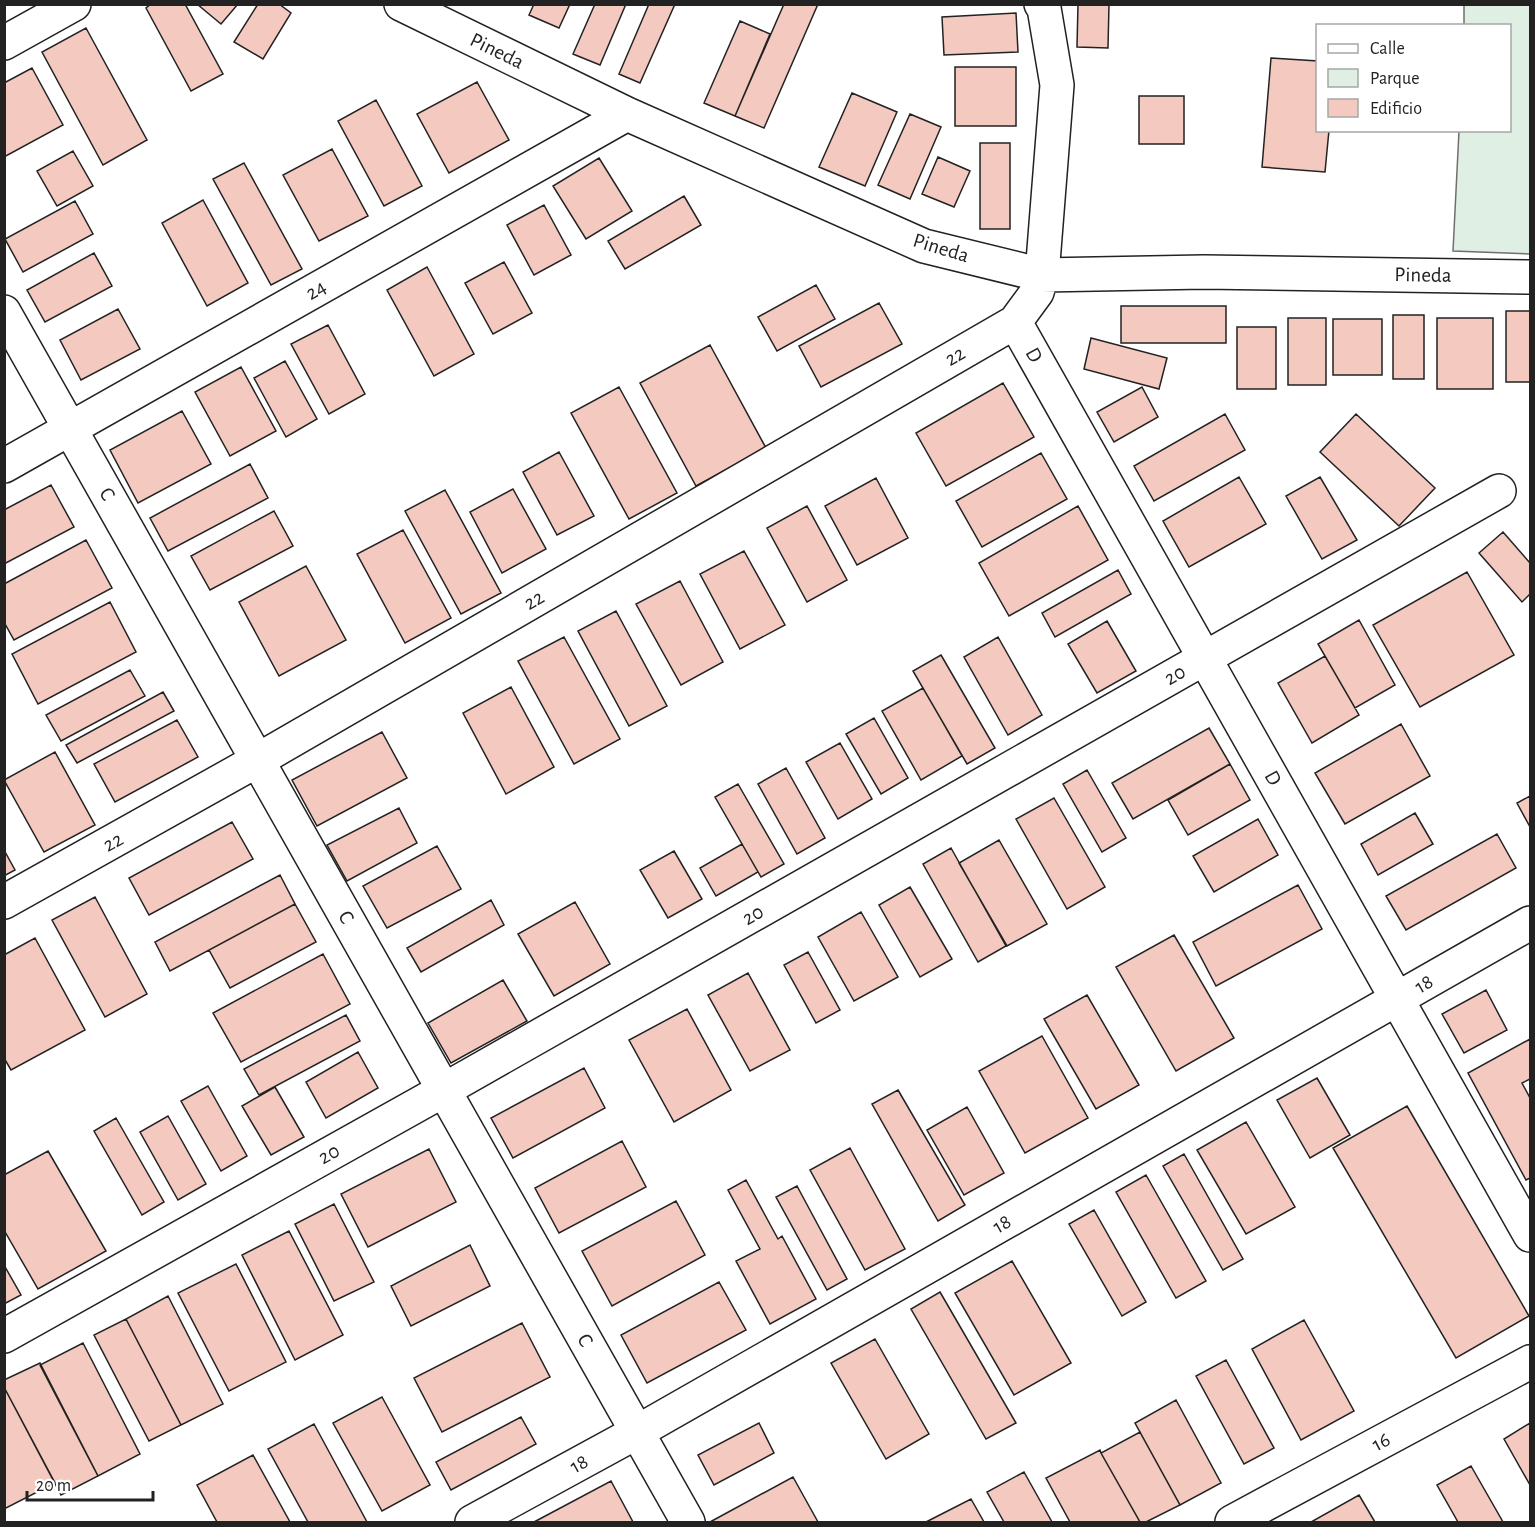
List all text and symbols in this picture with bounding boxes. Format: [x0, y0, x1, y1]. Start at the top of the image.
legend [1316, 24, 1511, 132]
street label: Pineda [467, 29, 528, 73]
text: Calle [1370, 40, 1405, 58]
text: Parque [1370, 70, 1419, 88]
text: Edificio [1370, 100, 1422, 118]
street label: Pineda [911, 230, 972, 266]
street label: Pineda [1394, 264, 1452, 286]
street label: 24 [302, 276, 330, 304]
street label: 22 [941, 342, 969, 370]
street label: D [1022, 344, 1046, 366]
street label: C [95, 484, 119, 504]
street label: 22 [520, 586, 548, 614]
street label: 20 [1161, 661, 1189, 689]
street label: D [1261, 767, 1285, 789]
street label: 22 [100, 828, 126, 856]
street label: 20 [739, 901, 767, 929]
street label: C [334, 907, 358, 927]
street label: 18 [1411, 971, 1437, 997]
street label: 20 [315, 1140, 343, 1168]
street label: 18 [989, 1211, 1015, 1237]
street label: C [573, 1330, 597, 1350]
street label: 16 [1369, 1429, 1393, 1455]
street label: 18 [566, 1451, 592, 1477]
scale bar [27, 1464, 153, 1502]
text: 20 m [36, 1477, 71, 1495]

